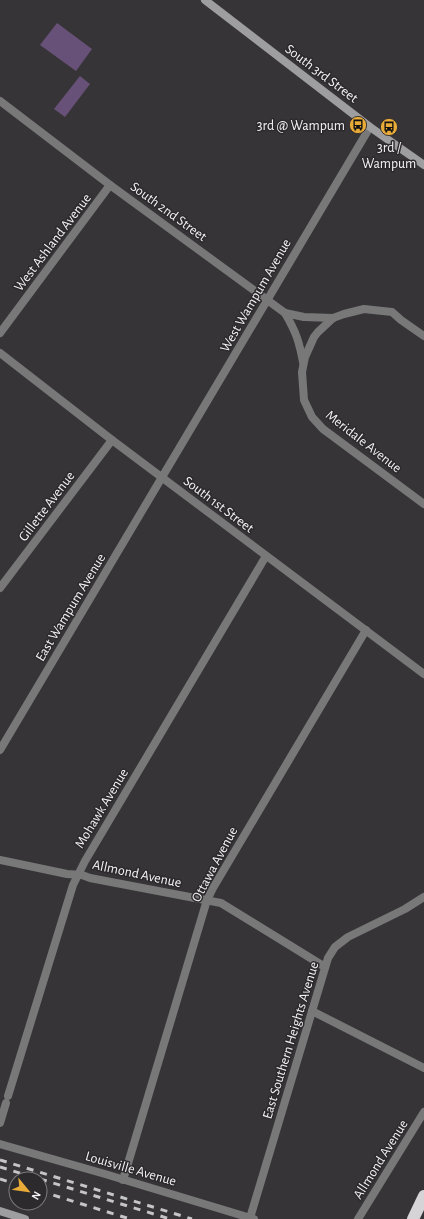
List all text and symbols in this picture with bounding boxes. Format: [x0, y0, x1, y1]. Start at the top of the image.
street label: South 3rd Street [282, 42, 361, 106]
bus stop icon: 3rd @ Wampum [348, 115, 368, 135]
bus stop icon: 3rd / Wampum [379, 117, 399, 137]
place label: 3rd @ Wampum [257, 119, 345, 133]
place label: 3rd / Wampum [362, 141, 416, 171]
street label: South 2nd Street [128, 180, 210, 244]
street label: West Ashland Avenue [12, 191, 94, 294]
street label: West Wampum Avenue [218, 237, 294, 354]
street label: Meridale Avenue [323, 408, 404, 476]
street label: Gillette Avenue [16, 469, 78, 544]
street label: South 1st Street [181, 474, 257, 536]
street label: East Wampum Avenue [33, 551, 108, 664]
street label: Mohawk Avenue [73, 766, 131, 851]
street label: Ottawa Avenue [189, 825, 241, 904]
street label: Allmond Avenue [91, 858, 183, 890]
street label: East Southern Heights Avenue [260, 960, 322, 1121]
street label: Allmond Avenue [351, 1117, 411, 1202]
street label: Louisville Avenue [84, 1149, 178, 1189]
north arrow [8, 1171, 48, 1211]
text: N [30, 1190, 43, 1202]

